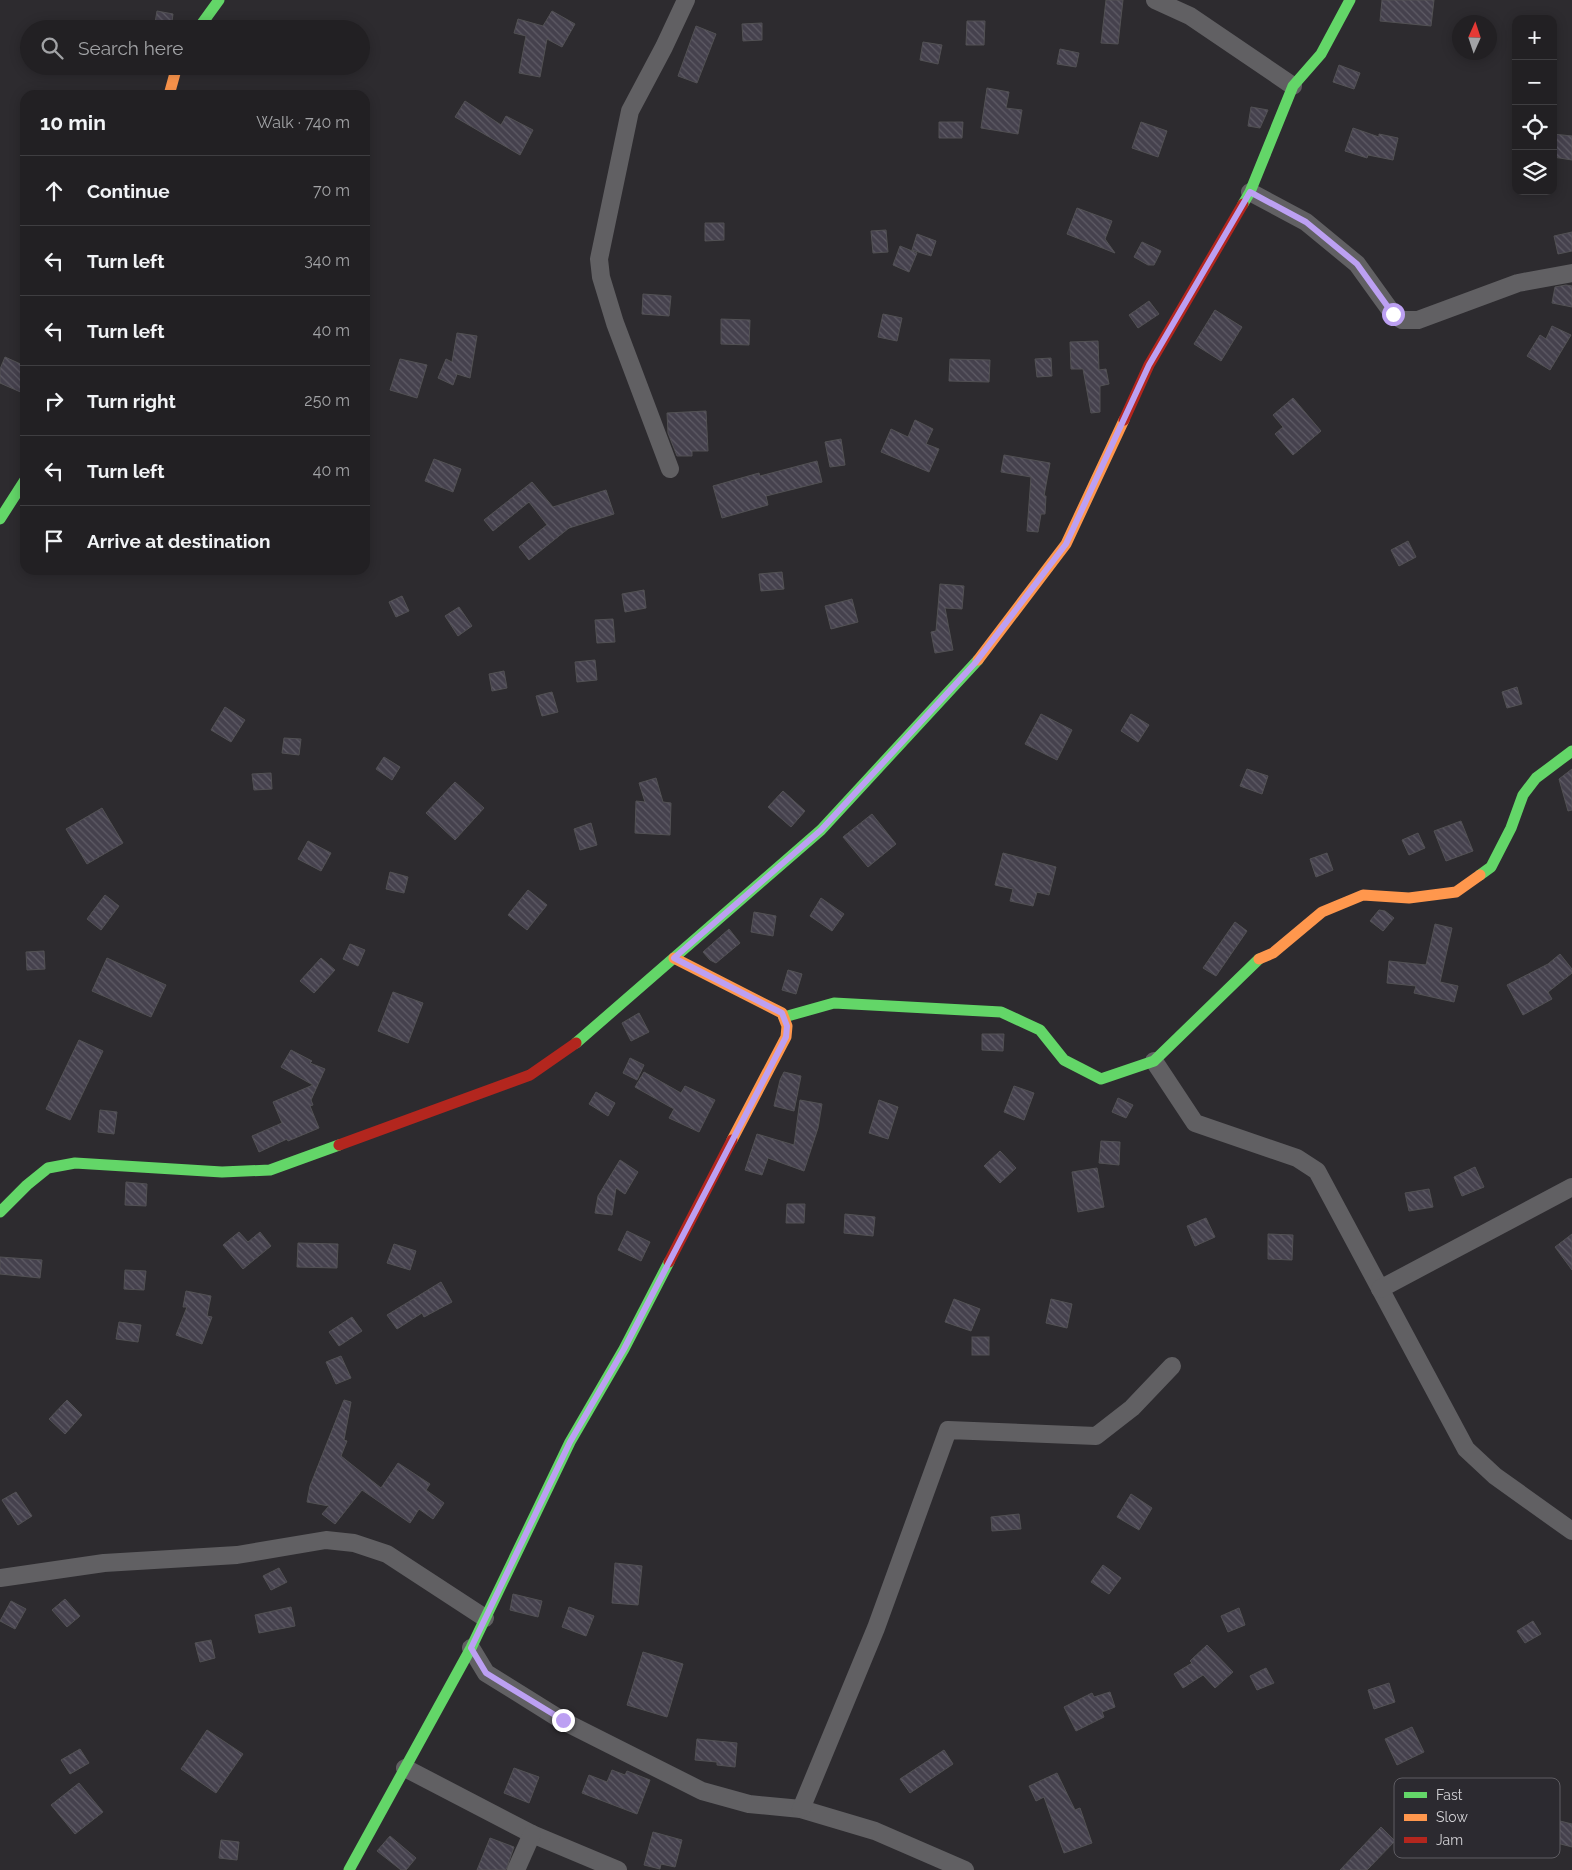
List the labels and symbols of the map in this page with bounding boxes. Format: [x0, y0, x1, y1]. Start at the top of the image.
north arrow [1452, 15, 1497, 60]
route start [1382, 303, 1405, 326]
route end [552, 1709, 575, 1732]
legend [1394, 1778, 1560, 1858]
text: Fast [1436, 1787, 1463, 1803]
text: Slow [1436, 1809, 1468, 1825]
text: Jam [1436, 1832, 1463, 1848]

